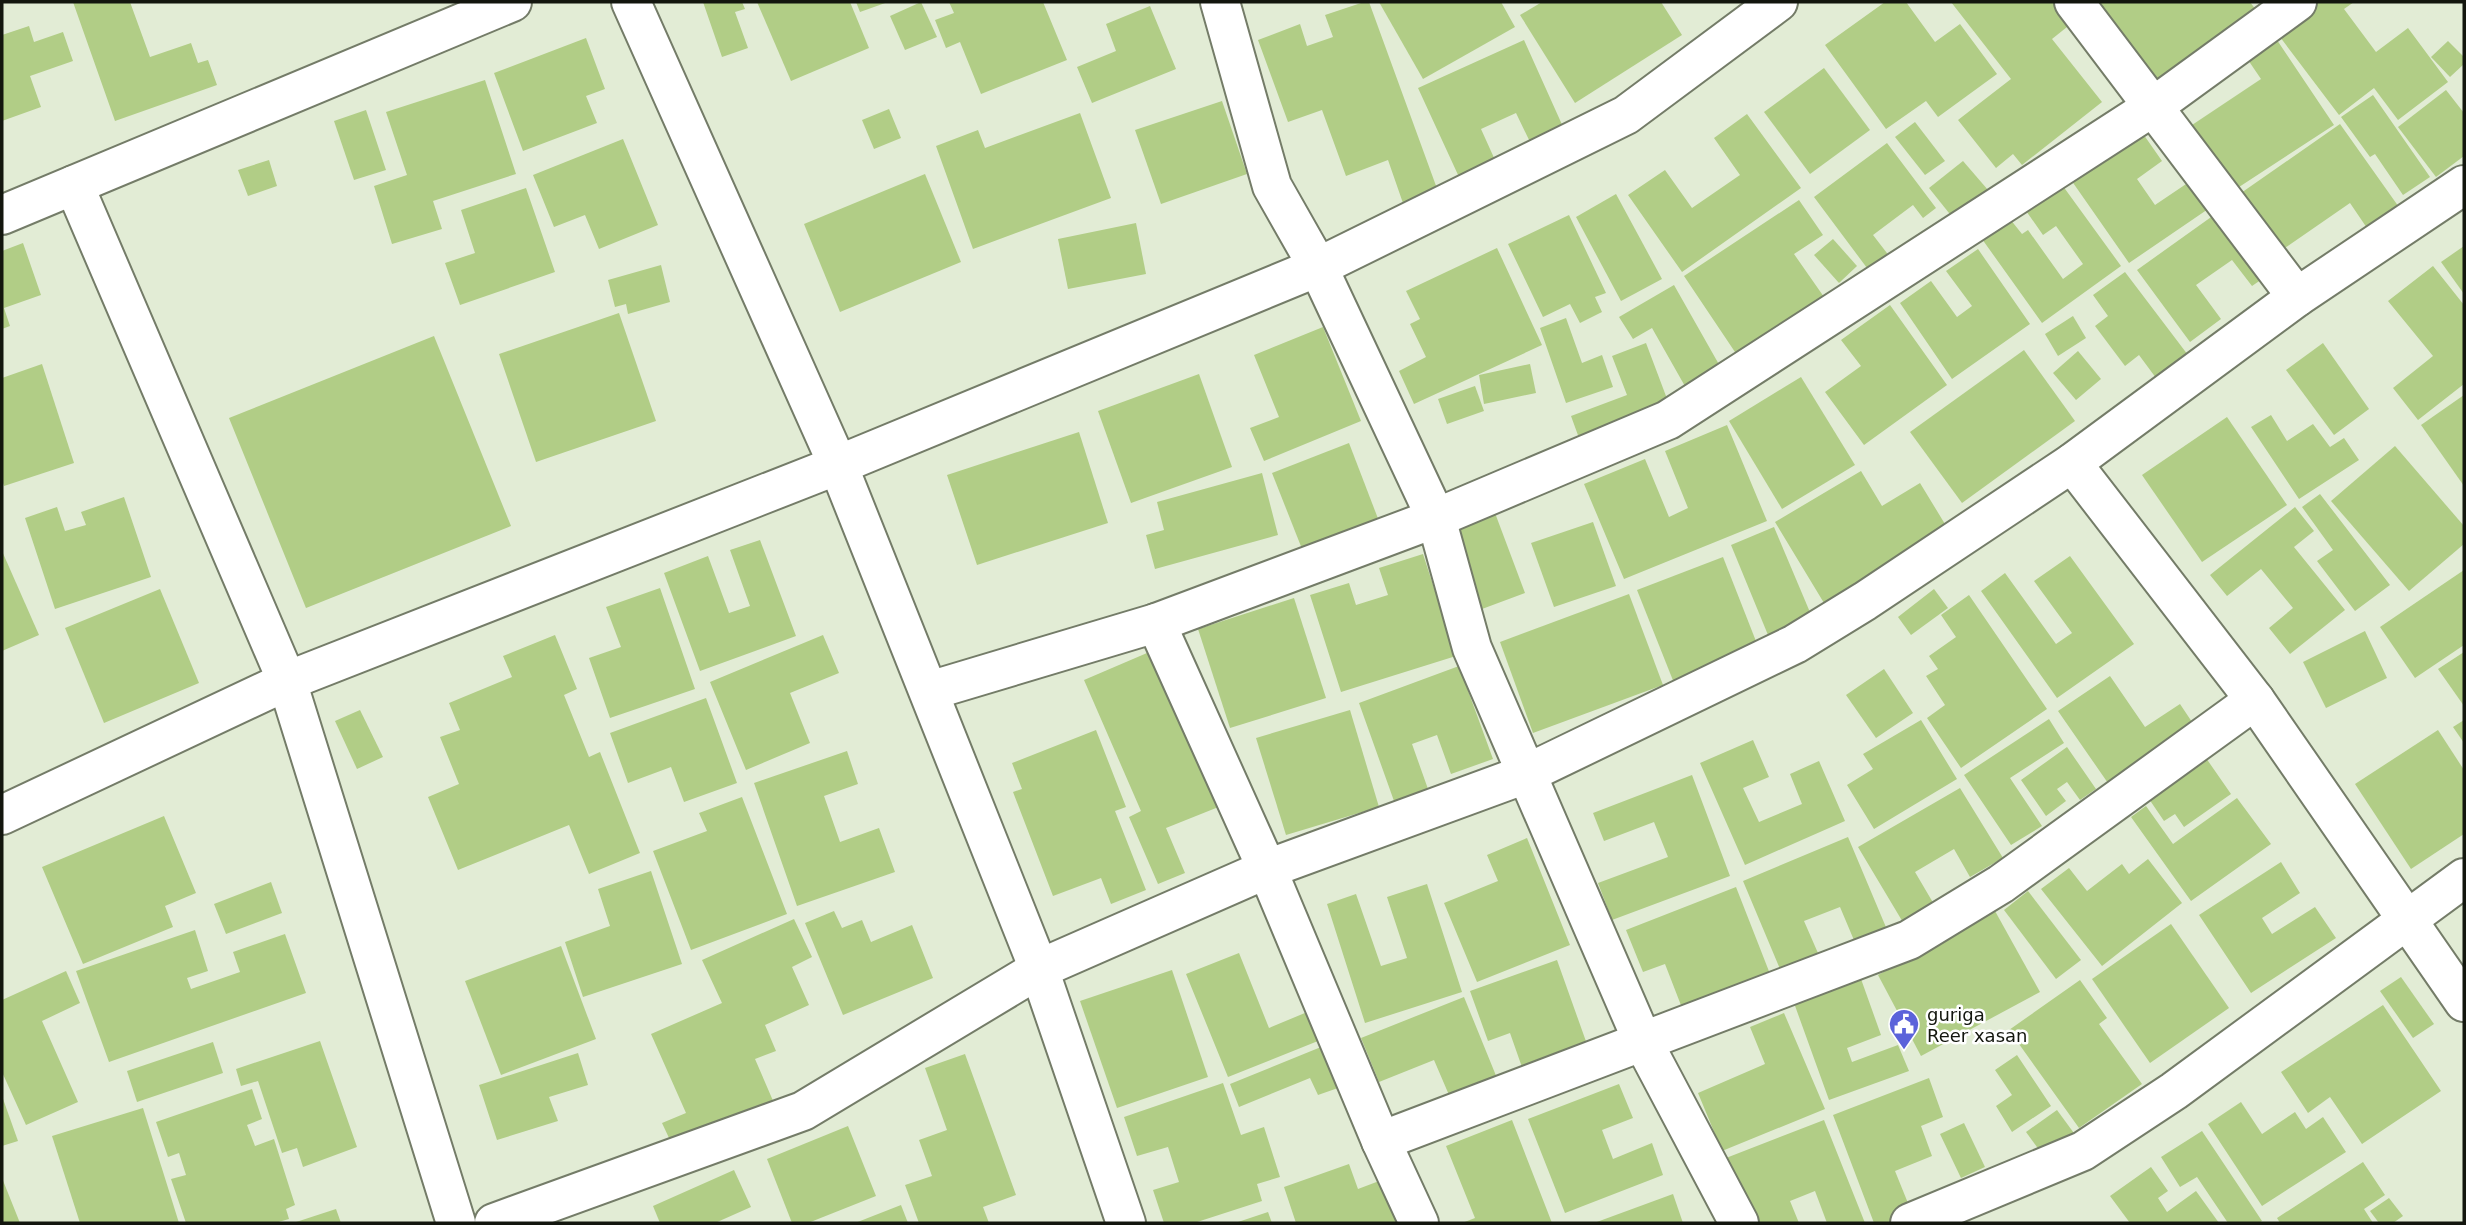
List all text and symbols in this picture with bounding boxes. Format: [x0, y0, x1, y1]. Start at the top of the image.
place label: guriga Reer xasan [1927, 1004, 2027, 1046]
public building icon: guriga Reer xasan [1887, 1007, 1921, 1051]

